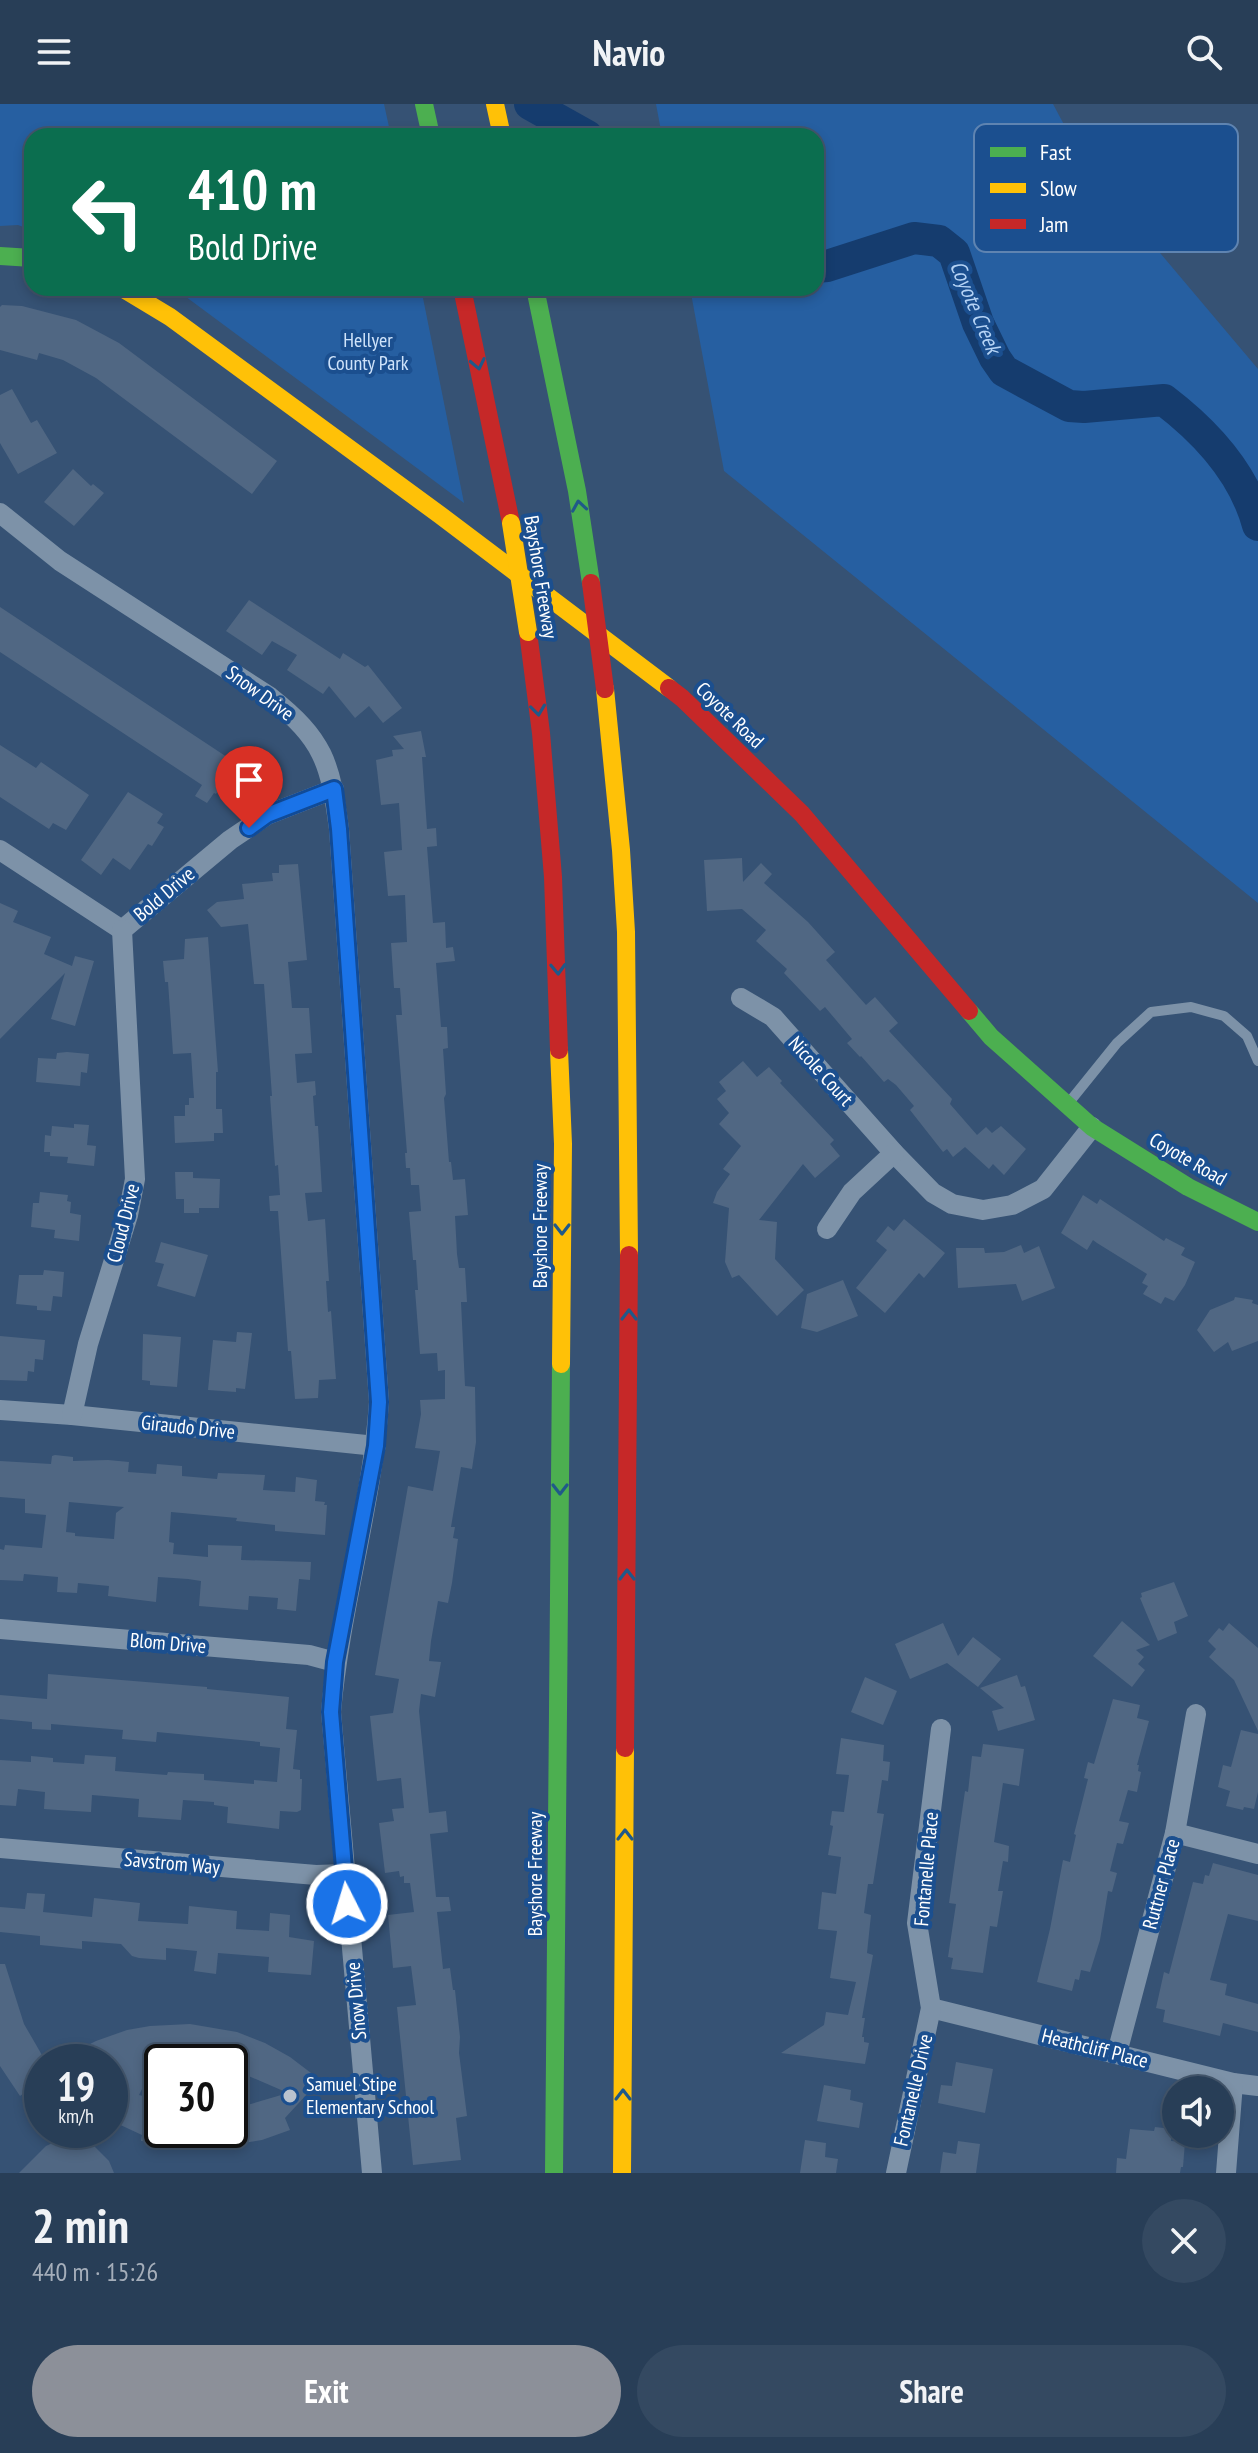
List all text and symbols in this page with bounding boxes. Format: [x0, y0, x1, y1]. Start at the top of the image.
text: Navio [593, 29, 665, 76]
icon: menu [32, 30, 76, 74]
icon: search [1182, 30, 1226, 74]
legend [974, 124, 1238, 252]
text: Fast [1040, 138, 1071, 166]
text: 410 m [188, 153, 317, 225]
icon: left [56, 160, 160, 264]
text: Slow [1040, 174, 1077, 202]
text: Jam [1039, 210, 1068, 238]
text: Bold Drive [188, 223, 318, 270]
water label: Coyote Creek [944, 256, 1009, 360]
park label: Hellyer County Park [328, 327, 409, 376]
one-way arrow [469, 357, 486, 371]
one-way arrow [571, 499, 588, 513]
street label: Bayshore Freeway [518, 514, 564, 641]
street label: Snow Drive [221, 660, 299, 726]
street label: Coyote Road [690, 676, 770, 754]
one-way arrow [529, 703, 546, 717]
pin [215, 746, 283, 828]
icon: arrive [227, 758, 271, 802]
street label: Bold Drive [128, 861, 200, 927]
one-way arrow [550, 963, 567, 976]
street label: Nicole Court [783, 1031, 859, 1112]
street label: Coyote Road [1145, 1126, 1231, 1192]
street label: Bayshore Freeway [527, 1163, 553, 1288]
street label: Cloud Drive [101, 1181, 145, 1265]
one-way arrow [554, 1223, 571, 1236]
one-way arrow [620, 1308, 638, 1321]
street label: Giraudo Drive [140, 1409, 236, 1445]
one-way arrow [551, 1483, 569, 1496]
one-way arrow [618, 1568, 636, 1581]
street label: Blom Drive [129, 1627, 207, 1659]
street label: Bayshore Freeway [522, 1811, 548, 1936]
street label: Fontanelle Place [908, 1811, 944, 1927]
one-way arrow [616, 1828, 634, 1841]
street label: Ruttner Place [1136, 1836, 1186, 1932]
street label: Savstrom Way [123, 1846, 221, 1880]
position arrow [305, 1862, 389, 1946]
street label: Snow Drive [340, 1961, 372, 2041]
street label: Heathcliff Place [1039, 2022, 1151, 2074]
street label: Fontanelle Drive [887, 2031, 939, 2149]
speed limit sign: 30 [144, 2044, 248, 2148]
text: 19 [57, 2060, 95, 2112]
place label: Samuel Stipe Elementary School [306, 2071, 434, 2120]
map controls [1162, 2076, 1234, 2148]
button: sound [1162, 2076, 1234, 2148]
marker: Samuel Stipe Elementary School [281, 2087, 299, 2105]
one-way arrow [614, 2088, 632, 2101]
text: km/h [58, 2103, 94, 2129]
text: 2 min [32, 2194, 129, 2256]
button: close [1142, 2199, 1226, 2283]
text: 440 m · 15:26 [32, 2255, 158, 2288]
button: Exit [32, 2345, 621, 2437]
button: Share [637, 2345, 1226, 2437]

